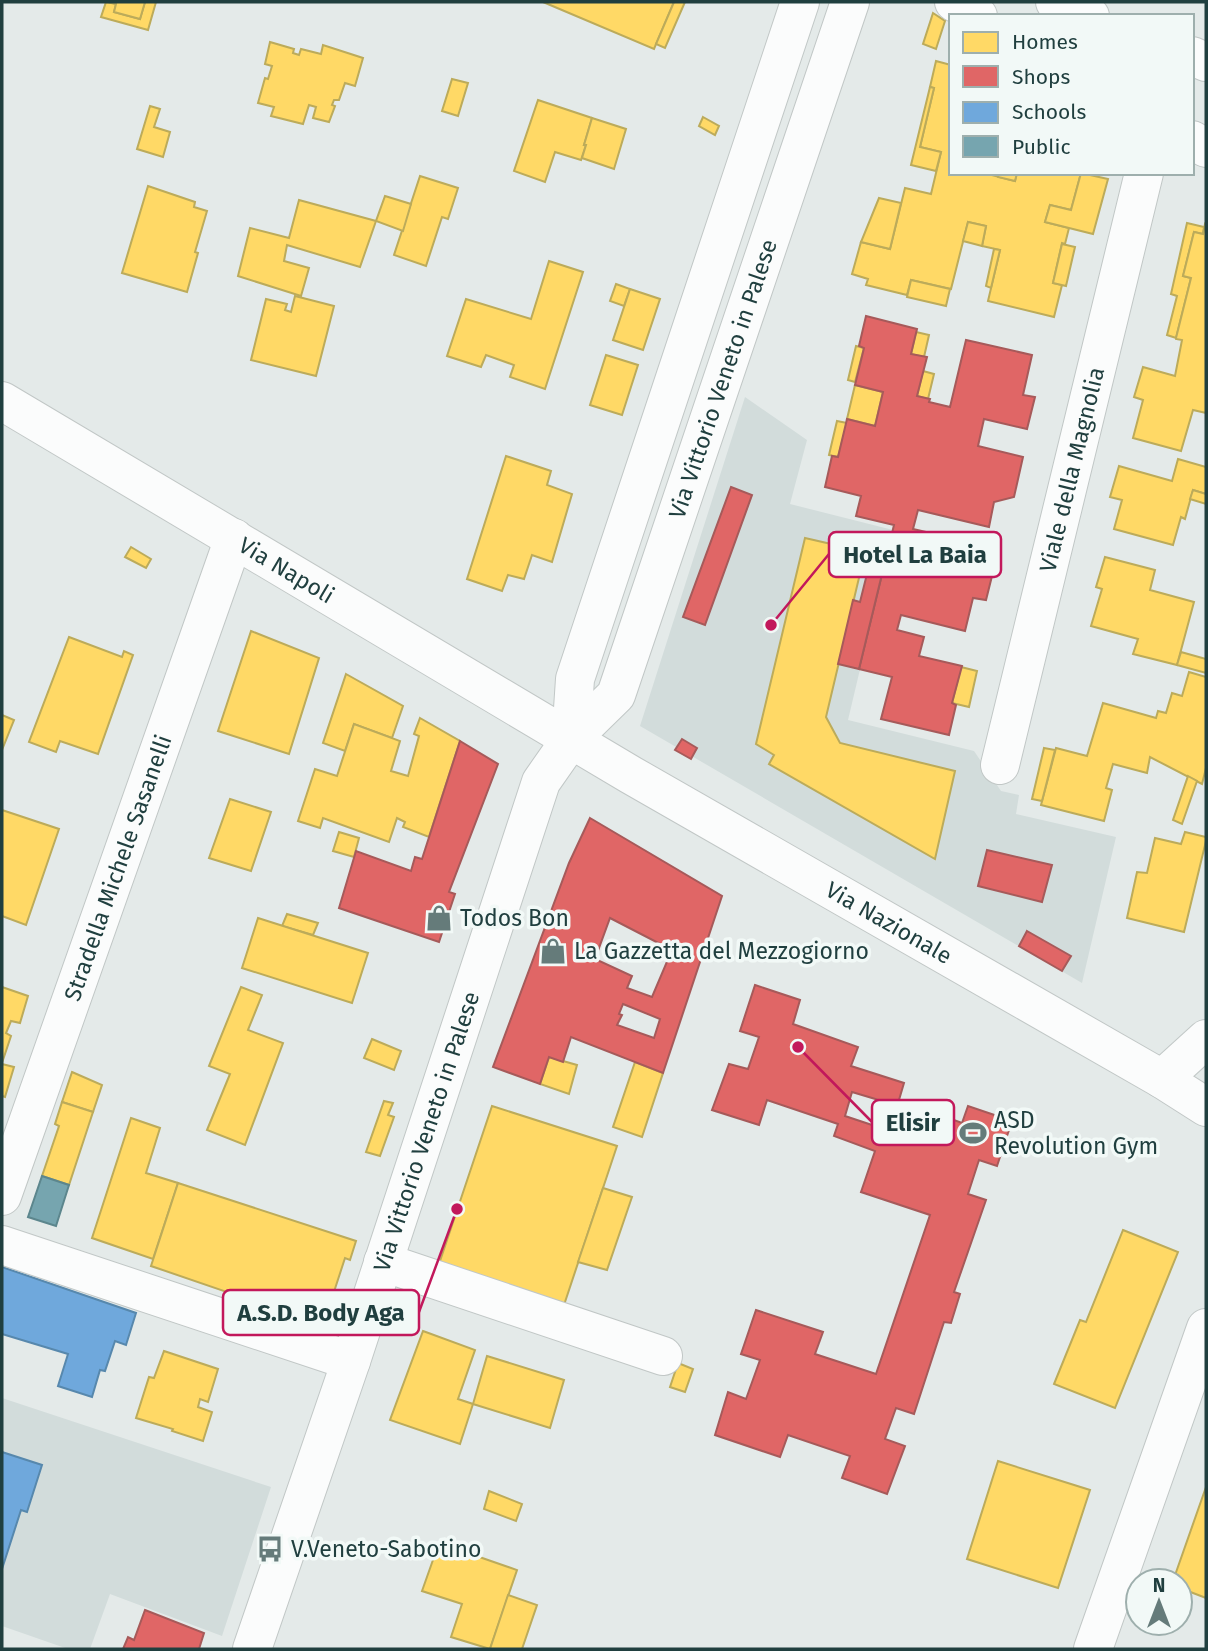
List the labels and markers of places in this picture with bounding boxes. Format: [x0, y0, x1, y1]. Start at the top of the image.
callout: Hotel La Baia [829, 532, 1001, 577]
shop icon: Todos Bon [424, 903, 454, 933]
place label: Todos Bon [460, 904, 569, 932]
shop icon: La Gazzetta del Mezzogiorno [538, 936, 568, 966]
place label: La Gazzetta del Mezzogiorno [574, 937, 869, 965]
callout: Elisir [872, 1100, 954, 1145]
place label: ASD Revolution Gym [994, 1106, 1158, 1160]
sports icon: ASD Revolution Gym [958, 1118, 988, 1148]
callout: A.S.D. Body Aga [223, 1290, 419, 1335]
bus stop icon: V.Veneto-Sabotino [255, 1534, 285, 1564]
place label: V.Veneto-Sabotino [291, 1535, 481, 1563]

